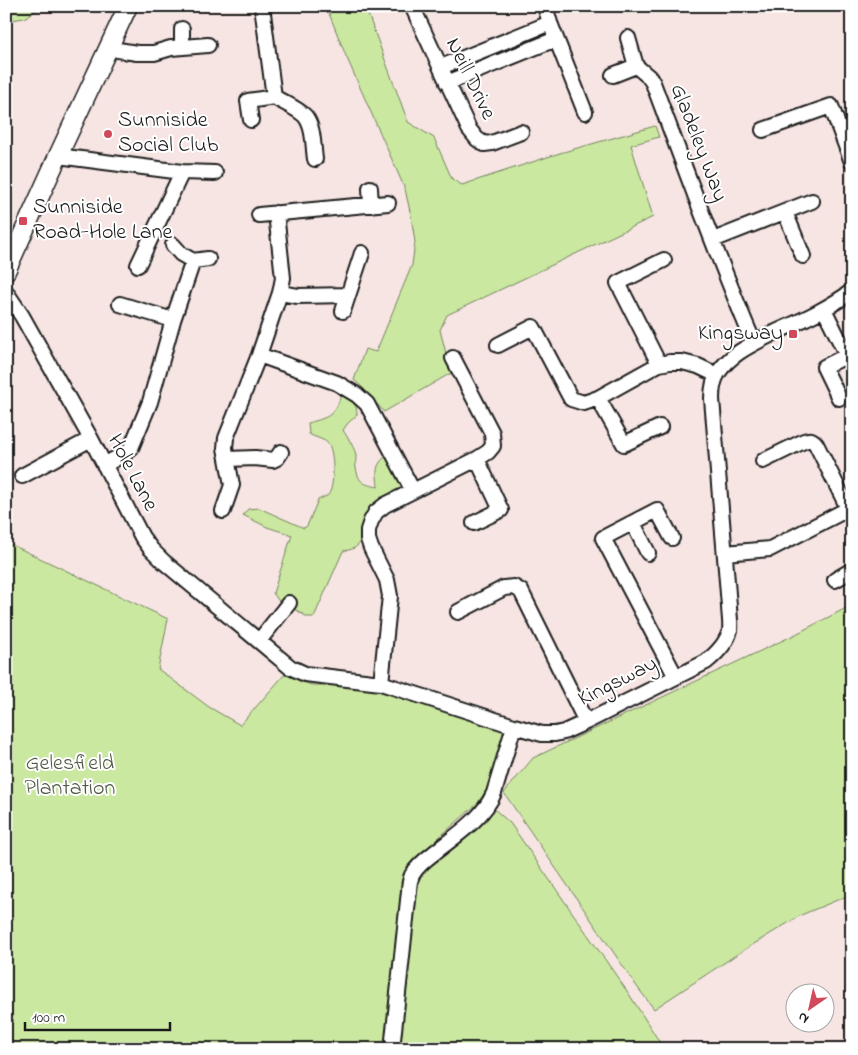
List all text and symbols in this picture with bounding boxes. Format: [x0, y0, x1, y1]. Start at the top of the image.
street label: Neill Drive [436, 33, 504, 125]
street label: Gladeley Way [660, 79, 735, 207]
place label: Sunniside Social Club [118, 105, 219, 162]
marker: Sunniside Social Club [102, 128, 114, 140]
place label: Sunniside Road-Hole Lane [33, 192, 173, 249]
marker: Sunniside Road-Hole Lane [17, 215, 29, 227]
place label: Kingsway [698, 318, 783, 351]
marker: Kingsway [787, 328, 799, 340]
street label: Hole Lane [98, 429, 166, 517]
street label: Kingsway [573, 648, 664, 716]
park label: Gelesfield Plantation [25, 748, 115, 805]
north arrow [786, 982, 836, 1032]
scale bar [25, 1000, 170, 1032]
text: N [794, 1006, 813, 1029]
text: 100 m [32, 1007, 65, 1029]

